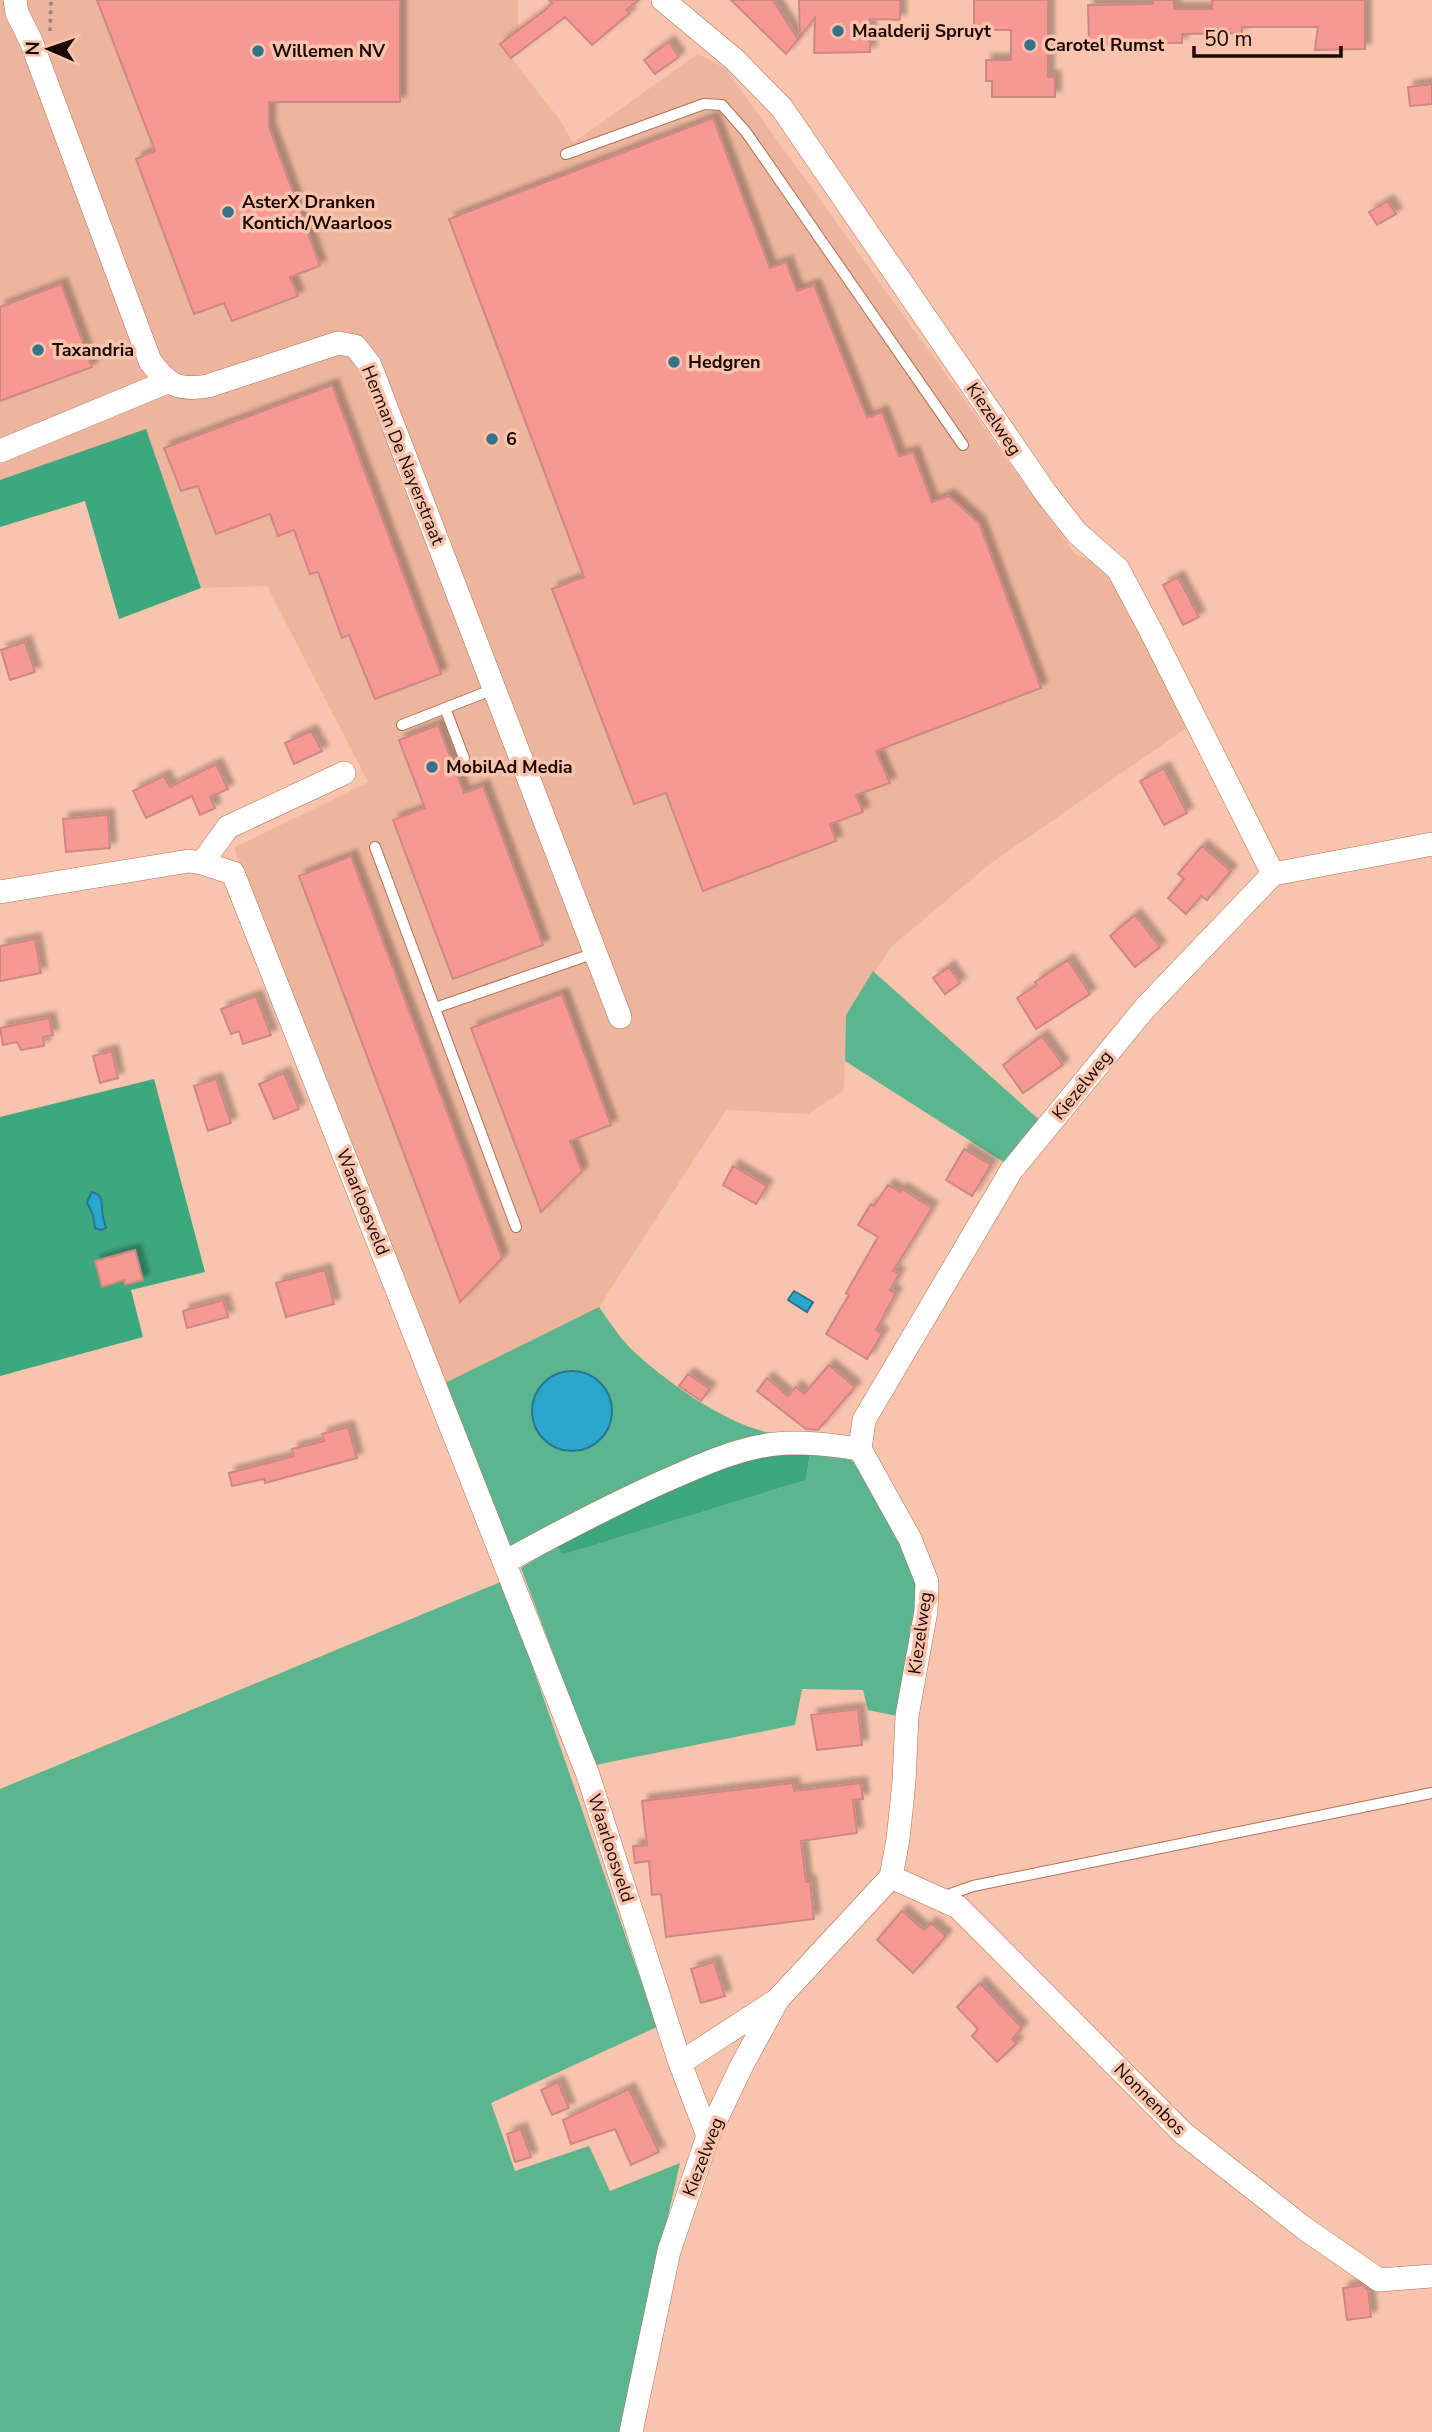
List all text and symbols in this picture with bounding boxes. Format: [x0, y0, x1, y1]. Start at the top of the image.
north arrow [14, 14, 84, 84]
scale bar [1194, 14, 1341, 58]
place label: Maalderij Spruyt [852, 19, 991, 43]
marker: Maalderij Spruyt [830, 23, 846, 39]
text: 50 m [1204, 25, 1253, 53]
place label: Carotel Rumst [1044, 33, 1164, 57]
marker: Carotel Rumst [1022, 37, 1038, 53]
place label: Willemen NV [272, 39, 386, 63]
text: N [20, 41, 46, 56]
marker: Willemen NV [250, 43, 266, 59]
place label: AsterX Dranken Kontich/Waarloos [242, 190, 393, 235]
marker: AsterX Dranken Kontich/Waarloos [220, 204, 236, 220]
place label: Taxandria [52, 338, 134, 362]
marker: Taxandria [30, 342, 46, 358]
place label: Hedgren [688, 350, 761, 374]
marker: Hedgren [666, 354, 682, 370]
street label: Herman De Nayerstraat [356, 362, 450, 549]
street label: Kiezelweg [961, 378, 1027, 460]
place label: 6 [506, 427, 517, 451]
marker: 6 [484, 431, 500, 447]
place label: MobilAd Media [446, 755, 573, 779]
marker: MobilAd Media [424, 759, 440, 775]
street label: Kiezelweg [1047, 1045, 1117, 1125]
street label: Waarloosveld [331, 1145, 395, 1259]
street label: Kiezelweg [902, 1590, 938, 1676]
street label: Waarloosveld [582, 1791, 640, 1905]
street label: Nonnenbos [1109, 2058, 1191, 2140]
street label: Kiezelweg [677, 2114, 729, 2200]

